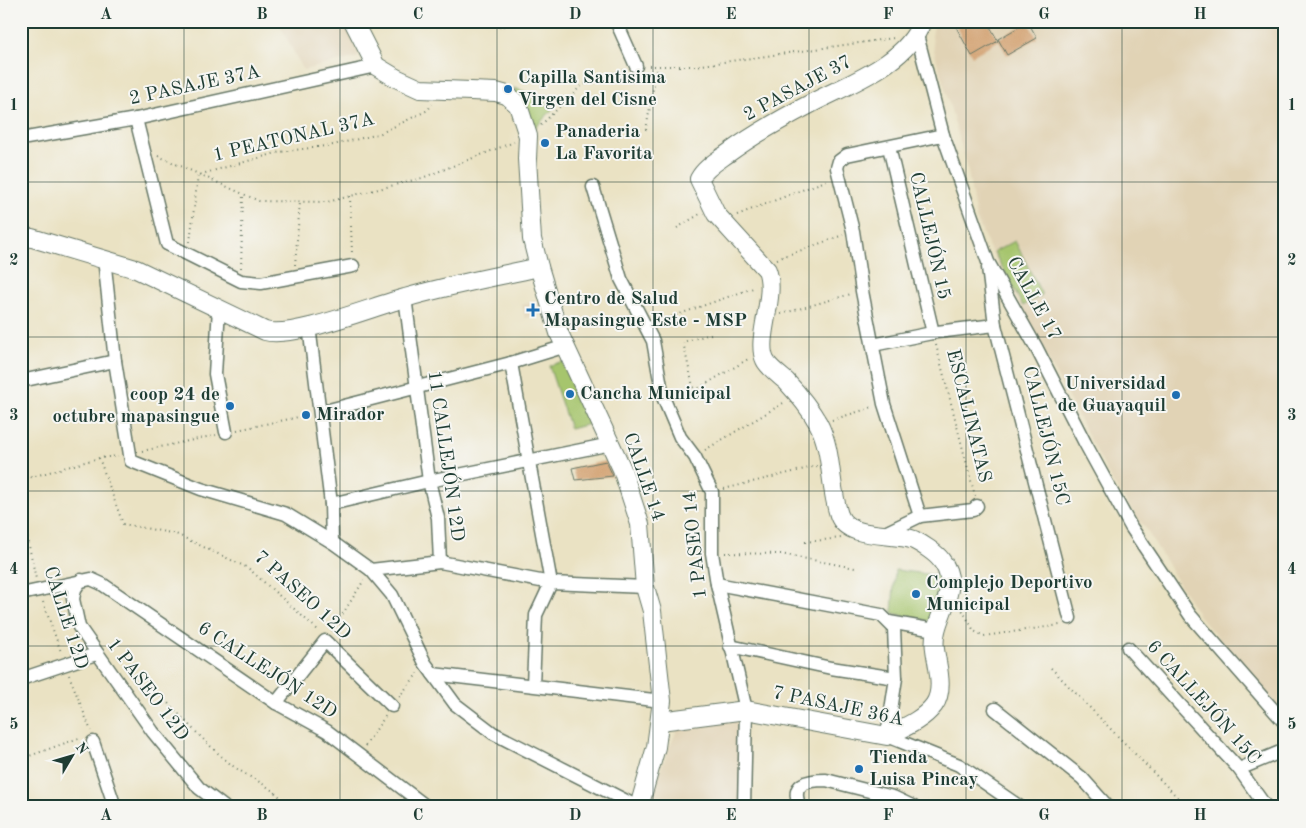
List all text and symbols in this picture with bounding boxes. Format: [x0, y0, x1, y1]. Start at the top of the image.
text: A [100, 7, 112, 23]
text: B [256, 7, 268, 23]
text: C [413, 7, 423, 23]
text: D [569, 7, 581, 23]
text: E [725, 7, 737, 23]
text: F [883, 7, 894, 23]
text: G [1038, 7, 1050, 23]
text: H [1193, 7, 1207, 23]
street label: 2 PASAJE 37 [741, 53, 855, 125]
street label: 2 PASAJE 37A [128, 63, 263, 109]
place label: Capilla Santisima Virgen del Cisne [518, 69, 666, 110]
marker: Capilla Santisima Virgen del Cisne [502, 83, 514, 95]
text: 1 [9, 98, 19, 114]
text: 1 [1287, 98, 1297, 114]
street label: 1 PEATONAL 37A [211, 110, 377, 166]
place label: Panaderia La Favorita [555, 123, 653, 164]
marker: Panaderia La Favorita [539, 137, 551, 149]
street label: CALLEJÓN 15 [905, 169, 958, 302]
text: 2 [9, 253, 19, 269]
text: 2 [1287, 253, 1297, 269]
street label: CALLE 17 [1002, 254, 1064, 344]
place label: Centro de Salud Mapasingue Este - MSP [544, 290, 747, 331]
marker: Centro de Salud Mapasingue Este - MSP [526, 303, 540, 317]
street label: ESCALINATAS [942, 347, 994, 485]
street label: CALLEJÓN 15C [1018, 363, 1076, 508]
street label: 11 CALLEJÓN 12D [424, 369, 471, 543]
place label: Universidad de Guayaquil [1057, 375, 1166, 416]
place label: Cancha Municipal [580, 385, 731, 404]
place label: coop 24 de octubre mapasingue [52, 386, 220, 427]
marker: Cancha Municipal [564, 388, 576, 400]
marker: Universidad de Guayaquil [1170, 389, 1182, 401]
marker: coop 24 de octubre mapasingue [224, 400, 236, 412]
place label: Mirador [316, 406, 384, 425]
text: 3 [9, 408, 19, 424]
text: 3 [1287, 408, 1297, 424]
marker: Mirador [300, 409, 312, 421]
street label: CALLE 14 [619, 430, 667, 524]
street label: 1 PASEO 14 [681, 490, 711, 600]
street label: 7 PASEO 12D [250, 548, 354, 644]
text: 4 [9, 562, 19, 578]
text: 4 [1287, 562, 1297, 578]
street label: CALLE 12D [39, 564, 91, 672]
place label: Complejo Deportivo Municipal [926, 574, 1093, 615]
marker: Complejo Deportivo Municipal [910, 588, 922, 600]
street label: 6 CALLEJÓN 12D [194, 615, 343, 723]
street label: 6 CALLEJÓN 15C [1143, 634, 1267, 769]
street label: 1 PASEO 12D [102, 635, 192, 745]
street label: 7 PASAJE 36A [771, 684, 906, 730]
text: 5 [9, 717, 19, 733]
text: 5 [1287, 717, 1297, 733]
north arrow [48, 730, 98, 780]
text: N [73, 740, 90, 757]
place label: Tienda Luisa Pincay [869, 749, 978, 790]
marker: Tienda Luisa Pincay [853, 763, 865, 775]
text: A [100, 808, 112, 824]
text: B [256, 808, 268, 824]
text: C [413, 808, 423, 824]
text: D [569, 808, 581, 824]
text: E [725, 808, 737, 824]
text: F [883, 808, 894, 824]
text: G [1038, 808, 1050, 824]
text: H [1193, 808, 1207, 824]

